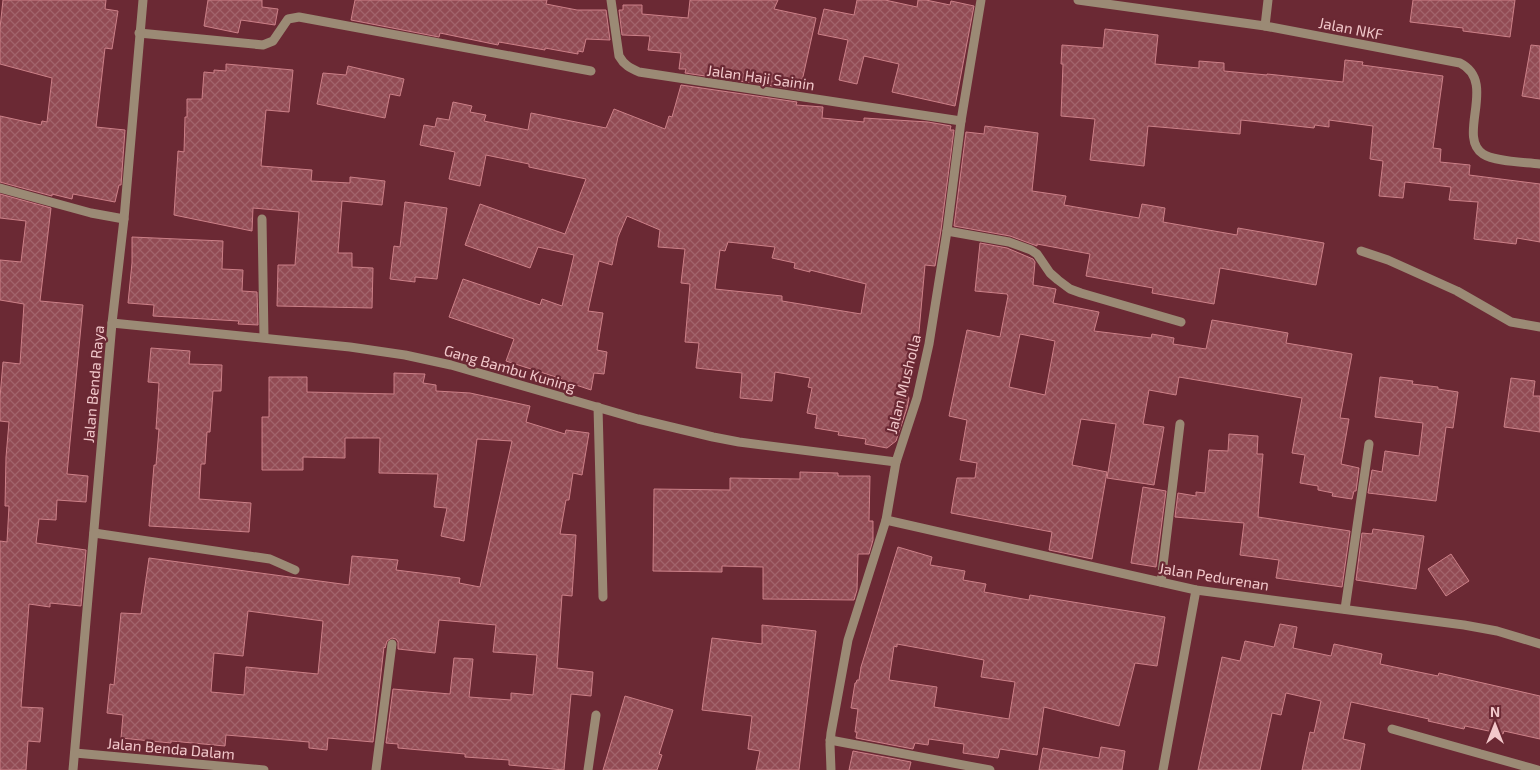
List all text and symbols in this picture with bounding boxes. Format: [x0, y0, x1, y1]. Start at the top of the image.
street label: Jalan NKF [1317, 13, 1385, 43]
street label: Jalan Haji Sainin [706, 61, 816, 94]
street label: Jalan Benda Raya [79, 324, 107, 444]
street label: Jalan Musholla [882, 332, 924, 436]
street label: Gang Bambu Kuning [442, 341, 578, 396]
street label: Jalan Pedurenan [1157, 558, 1271, 594]
north arrow [1470, 700, 1520, 750]
text: N [1490, 703, 1500, 720]
street label: Jalan Benda Dalam [106, 733, 236, 763]

